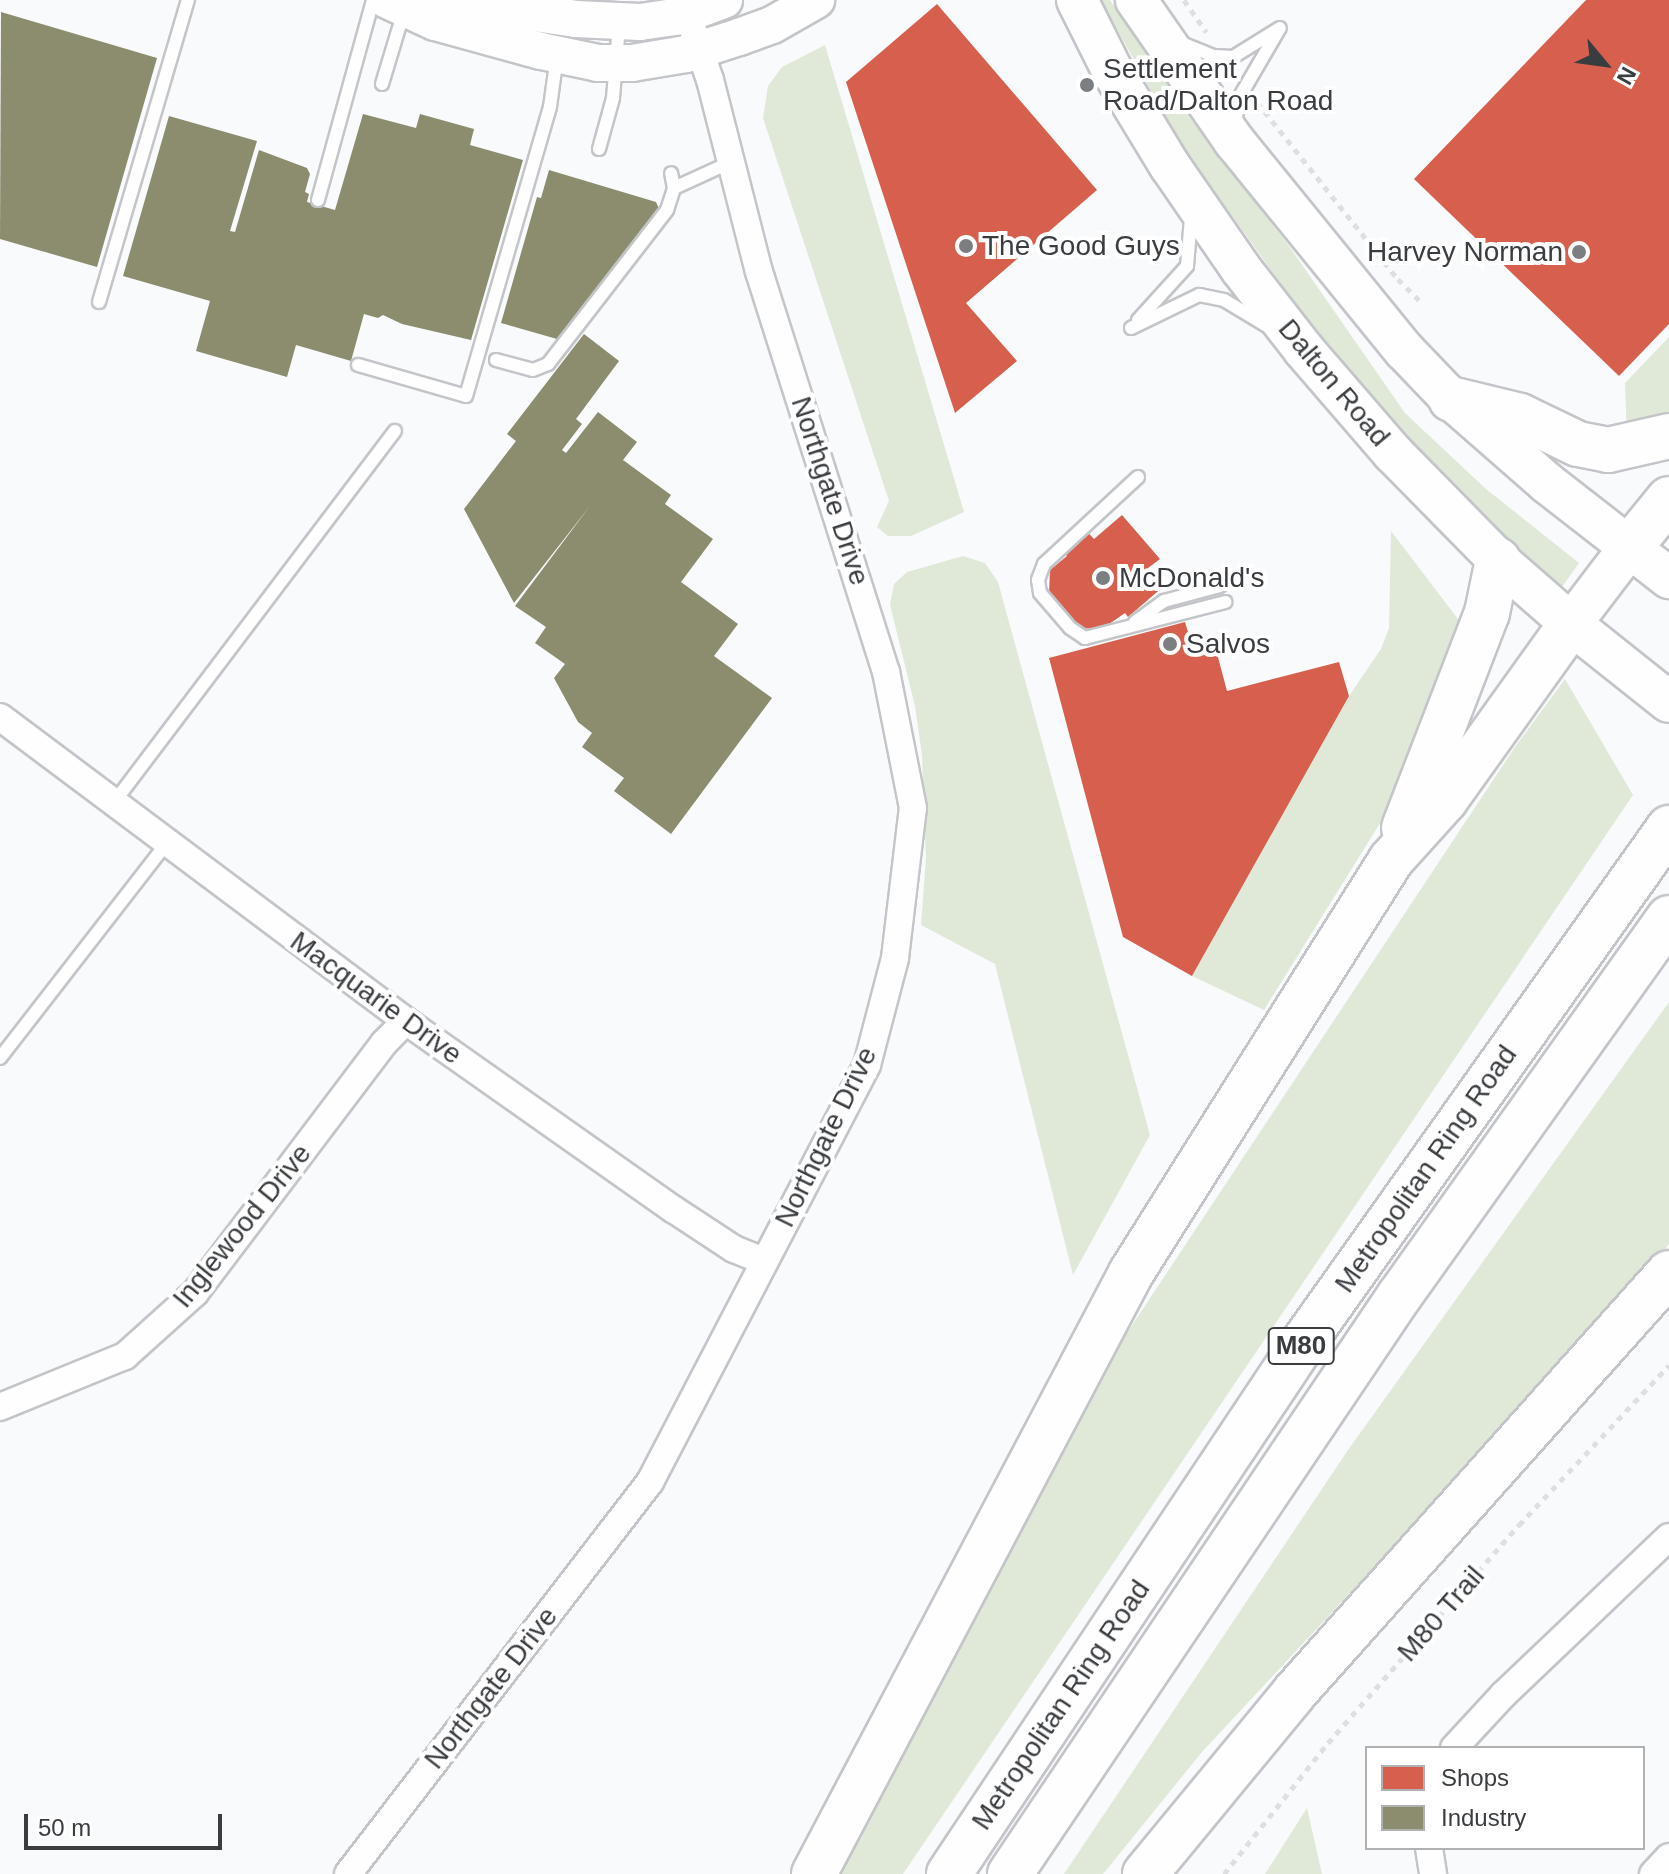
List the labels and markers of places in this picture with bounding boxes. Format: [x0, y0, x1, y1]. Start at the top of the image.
place label: Settlement Road/Dalton Road [1103, 52, 1333, 118]
marker: Settlement Road/Dalton Road [1078, 76, 1096, 94]
place label: The Good Guys [982, 229, 1180, 263]
place label: Harvey Norman [1367, 235, 1563, 269]
marker: The Good Guys [957, 237, 975, 255]
marker: Harvey Norman [1570, 243, 1588, 261]
place label: McDonald's [1119, 561, 1264, 595]
marker: McDonald's [1094, 569, 1112, 587]
place label: Salvos [1186, 627, 1270, 661]
marker: Salvos [1161, 635, 1179, 653]

